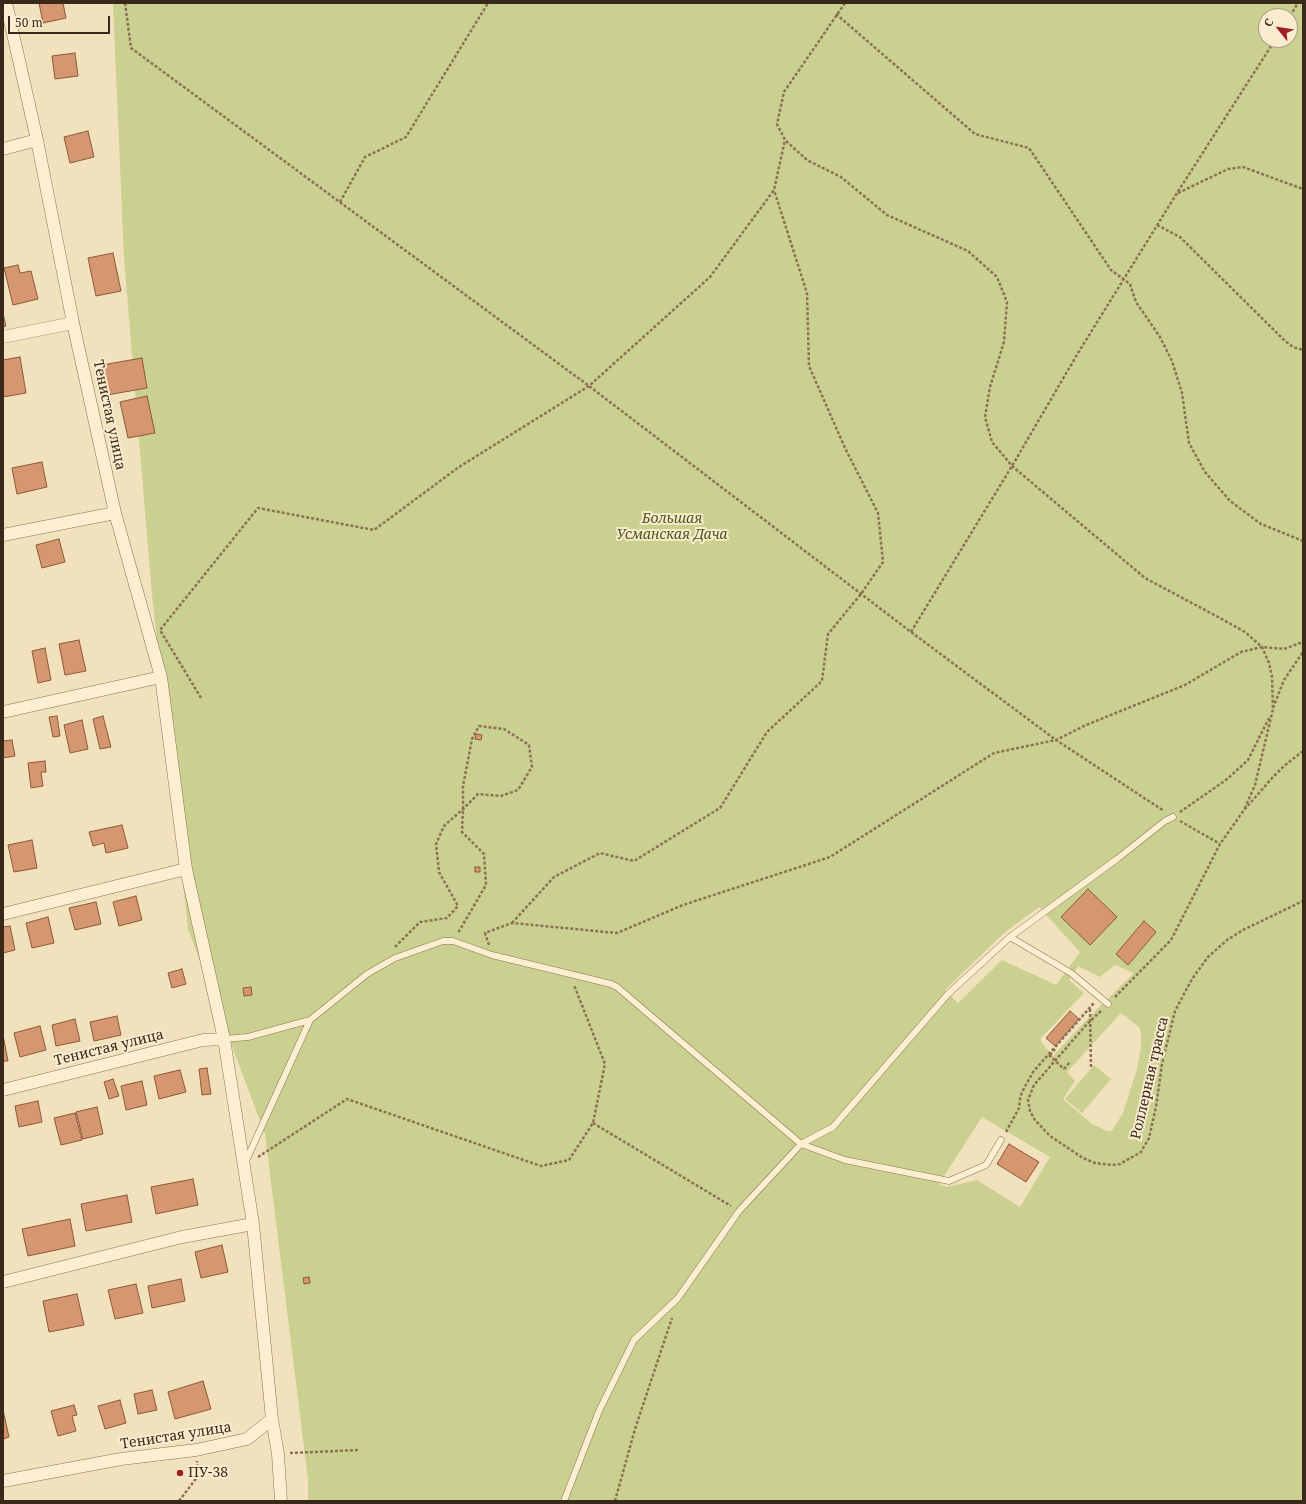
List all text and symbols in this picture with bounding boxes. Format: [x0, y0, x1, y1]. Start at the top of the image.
scale bar [10, 8, 112, 34]
north arrow [1258, 8, 1298, 48]
text: 50 m [15, 14, 43, 31]
text: С [1260, 15, 1276, 29]
street label: Тенистая улица [89, 358, 129, 472]
park label: Большая Усманская Дача [616, 511, 728, 544]
street label: Роллерная трасса [1128, 1015, 1172, 1141]
street label: Тенистая улица [53, 1026, 165, 1070]
street label: Тенистая улица [119, 1419, 233, 1453]
place label: ПУ-38 [188, 1465, 228, 1481]
marker: ПУ-38 [175, 1468, 185, 1478]

